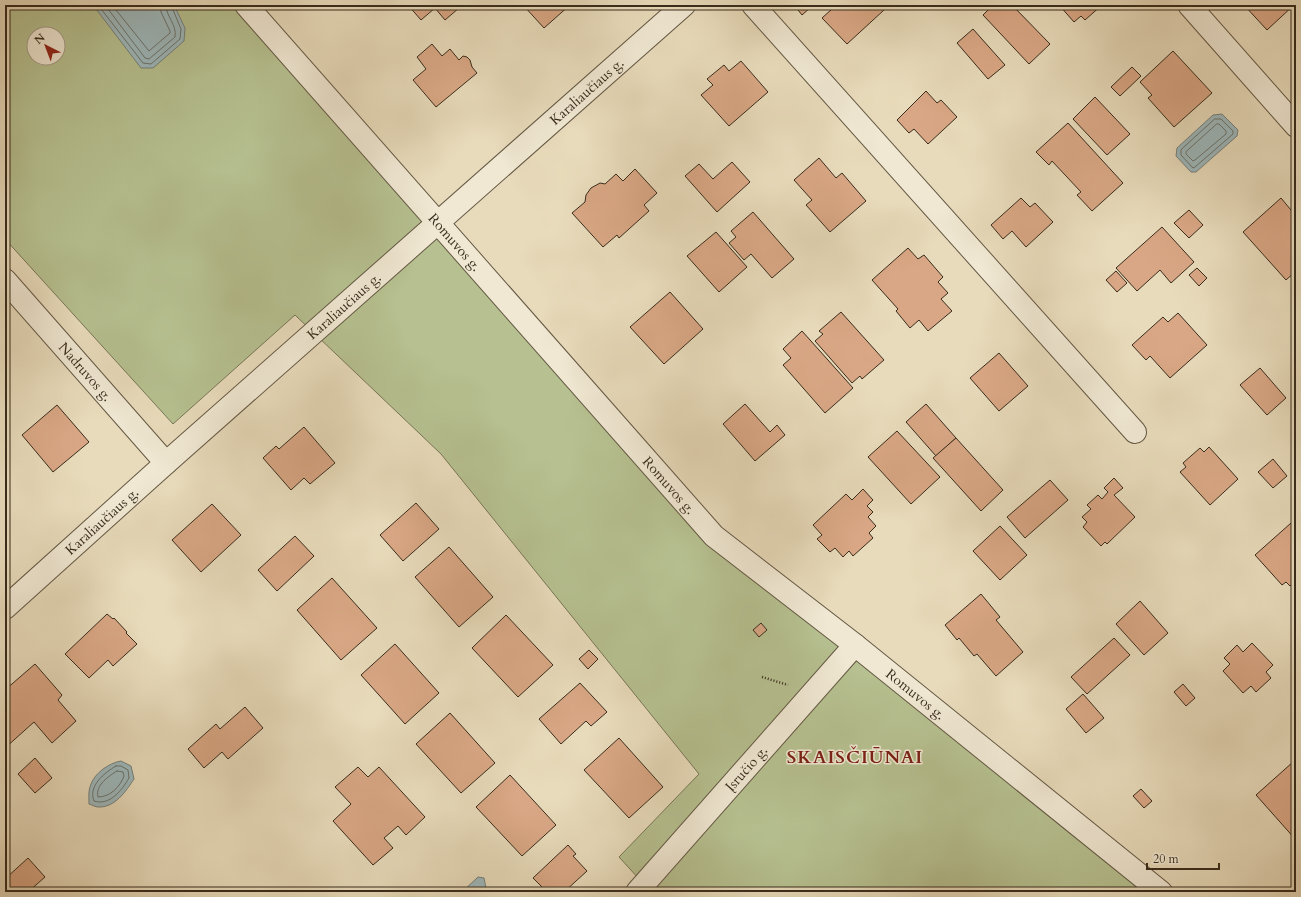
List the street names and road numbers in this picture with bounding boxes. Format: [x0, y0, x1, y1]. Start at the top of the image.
street label: Karaliaučiaus g. [545, 53, 628, 129]
street label: Romuvos g. [424, 209, 486, 275]
street label: Karaliaučiaus g. [303, 268, 385, 344]
street label: Nadruvos g. [54, 338, 117, 405]
street label: Romuvos g. [638, 452, 700, 518]
street label: Karaliaučiaus g. [61, 483, 142, 559]
street label: Romuvos g. [882, 664, 949, 724]
street label: Įsručio g. [721, 741, 772, 795]

